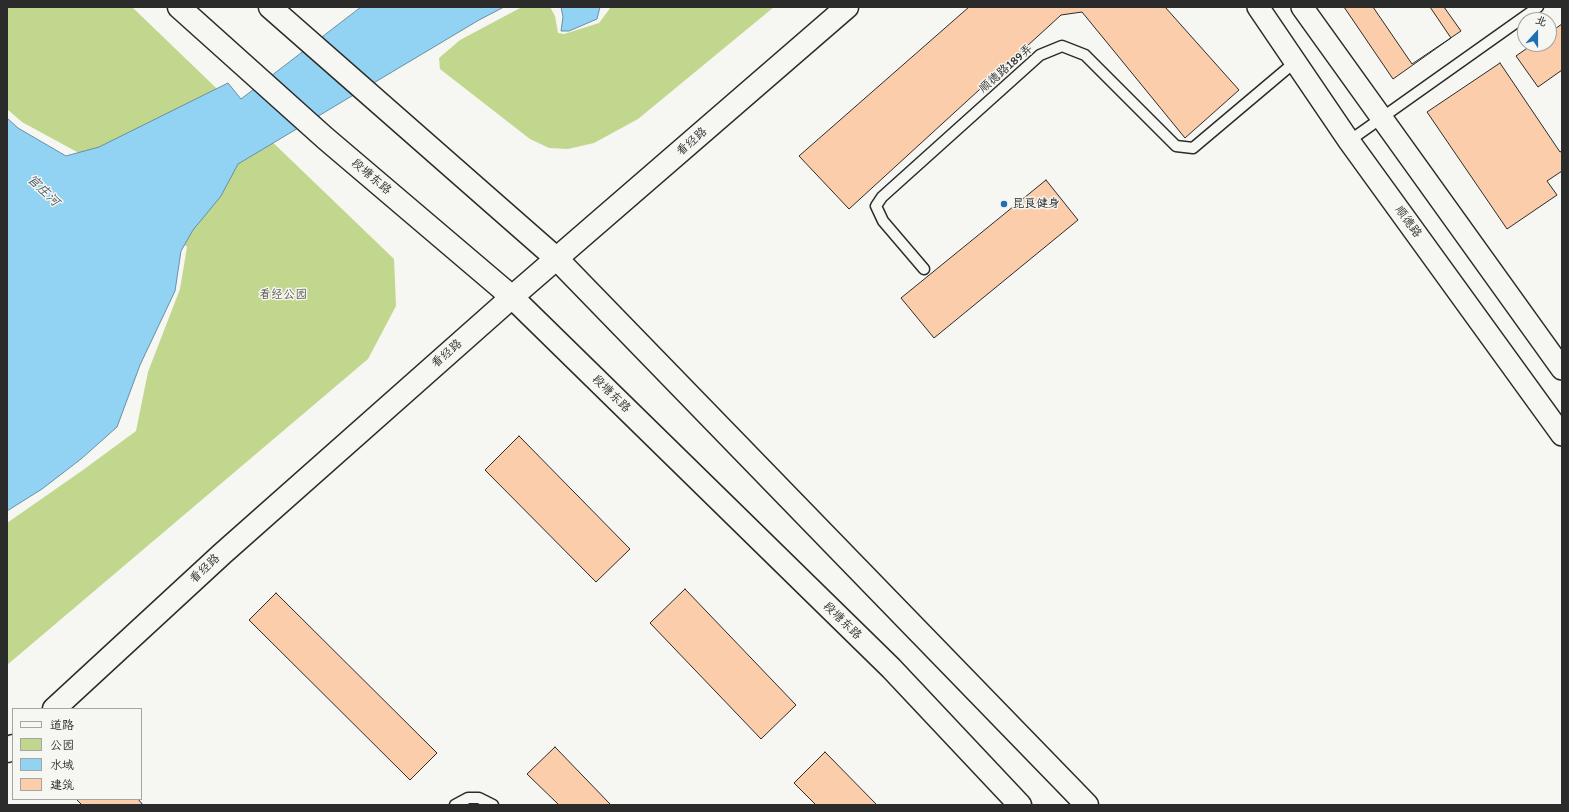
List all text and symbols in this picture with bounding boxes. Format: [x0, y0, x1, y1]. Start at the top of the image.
north arrow [1517, 12, 1557, 52]
text: 北 [1534, 13, 1549, 29]
street label: 顺德路189弄 [976, 42, 1036, 96]
street label: 看经路 [674, 125, 710, 159]
street label: 段塘东路 [348, 156, 394, 198]
water label: 官庄河 [24, 172, 62, 210]
place label: 昆良健身 [1012, 197, 1060, 211]
marker: 昆良健身 [999, 199, 1009, 209]
street label: 顺德路 [1392, 203, 1424, 241]
park label: 看经公园 [259, 288, 307, 302]
street label: 看经路 [429, 337, 465, 371]
street label: 段塘东路 [589, 372, 633, 416]
street label: 看经路 [187, 551, 223, 587]
street label: 段塘东路 [820, 599, 864, 643]
legend [12, 708, 142, 800]
text: 道路 [50, 718, 74, 732]
text: 公园 [50, 738, 74, 752]
text: 水域 [50, 758, 74, 772]
text: 建筑 [50, 778, 74, 792]

